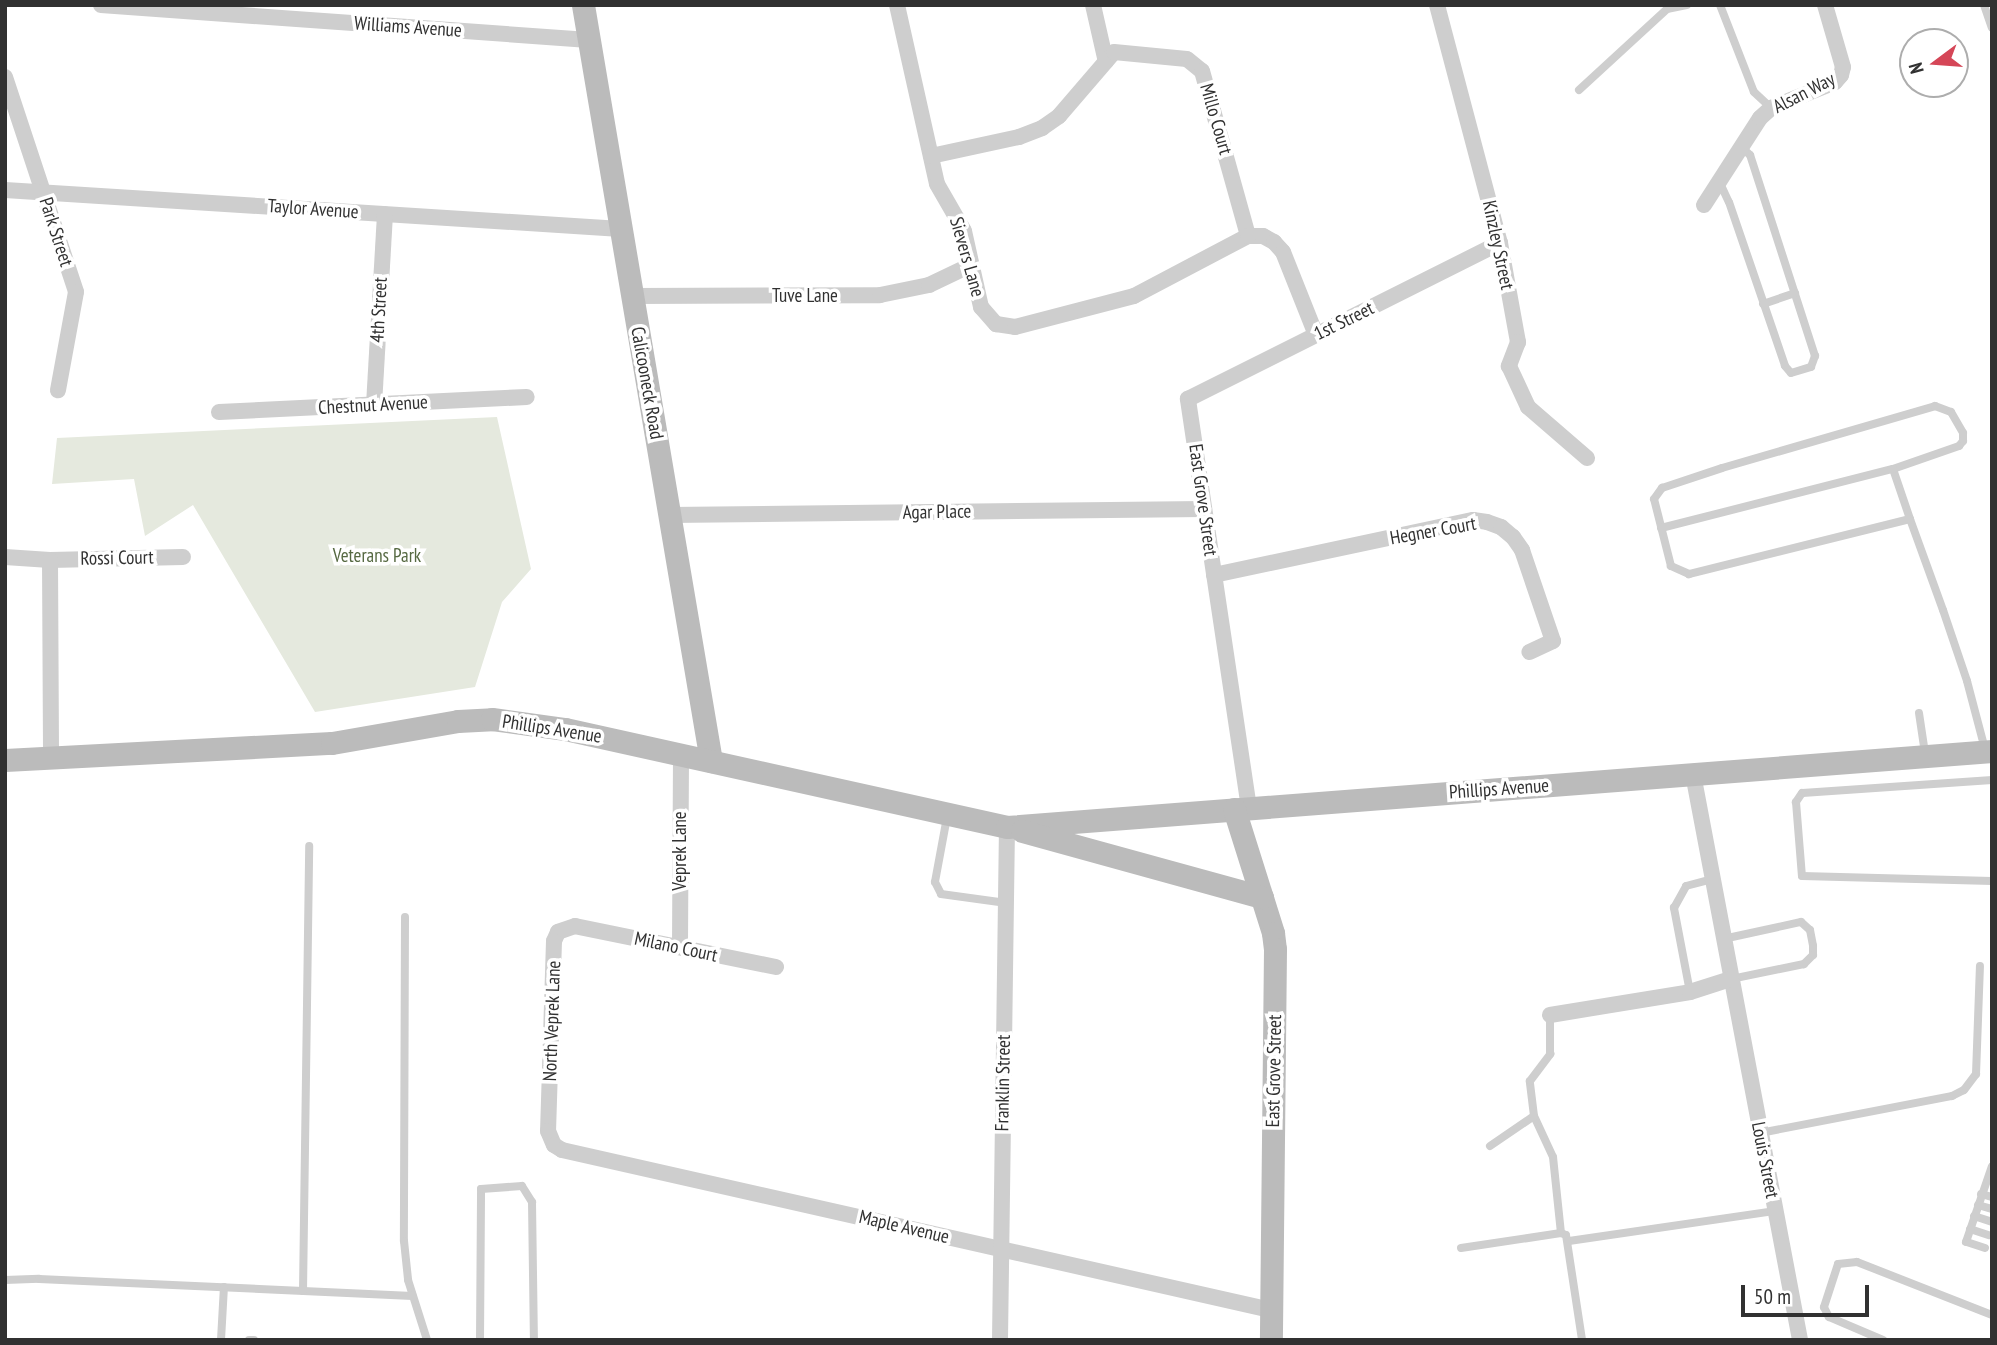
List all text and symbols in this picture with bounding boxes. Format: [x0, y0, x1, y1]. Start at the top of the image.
street label: Williams Avenue [353, 12, 463, 42]
north arrow [1899, 28, 1969, 98]
text: N [1903, 60, 1929, 76]
street label: Alsan Way [1769, 68, 1839, 118]
street label: Millo Court [1195, 81, 1237, 157]
street label: Park Street [34, 194, 78, 270]
street label: Taylor Avenue [267, 194, 359, 224]
street label: Kinzley Street [1477, 198, 1519, 292]
street label: Sievers Lane [945, 214, 989, 300]
street label: 4th Street [366, 277, 392, 343]
street label: Tuve Lane [772, 285, 838, 307]
street label: 1st Street [1310, 297, 1378, 345]
street label: Calicooneck Road [626, 325, 668, 441]
street label: Chestnut Avenue [317, 391, 429, 419]
street label: East Grove Street [1184, 443, 1222, 557]
street label: Agar Place [902, 500, 972, 524]
street label: Hegner Court [1388, 512, 1478, 550]
park label: Veterans Park [333, 545, 421, 567]
street label: Rossi Court [80, 546, 154, 570]
street label: Phillips Avenue [500, 710, 604, 748]
street label: Phillips Avenue [1448, 774, 1550, 804]
street label: Veprek Lane [669, 811, 691, 891]
street label: Milano Court [632, 927, 720, 967]
street label: North Veprek Lane [538, 960, 566, 1082]
street label: East Grove Street [1262, 1015, 1286, 1127]
street label: Franklin Street [991, 1035, 1015, 1131]
street label: Louis Street [1746, 1120, 1784, 1200]
street label: Maple Avenue [856, 1206, 952, 1248]
scale bar [1745, 1272, 1873, 1316]
text: 50 m [1754, 1283, 1791, 1310]

